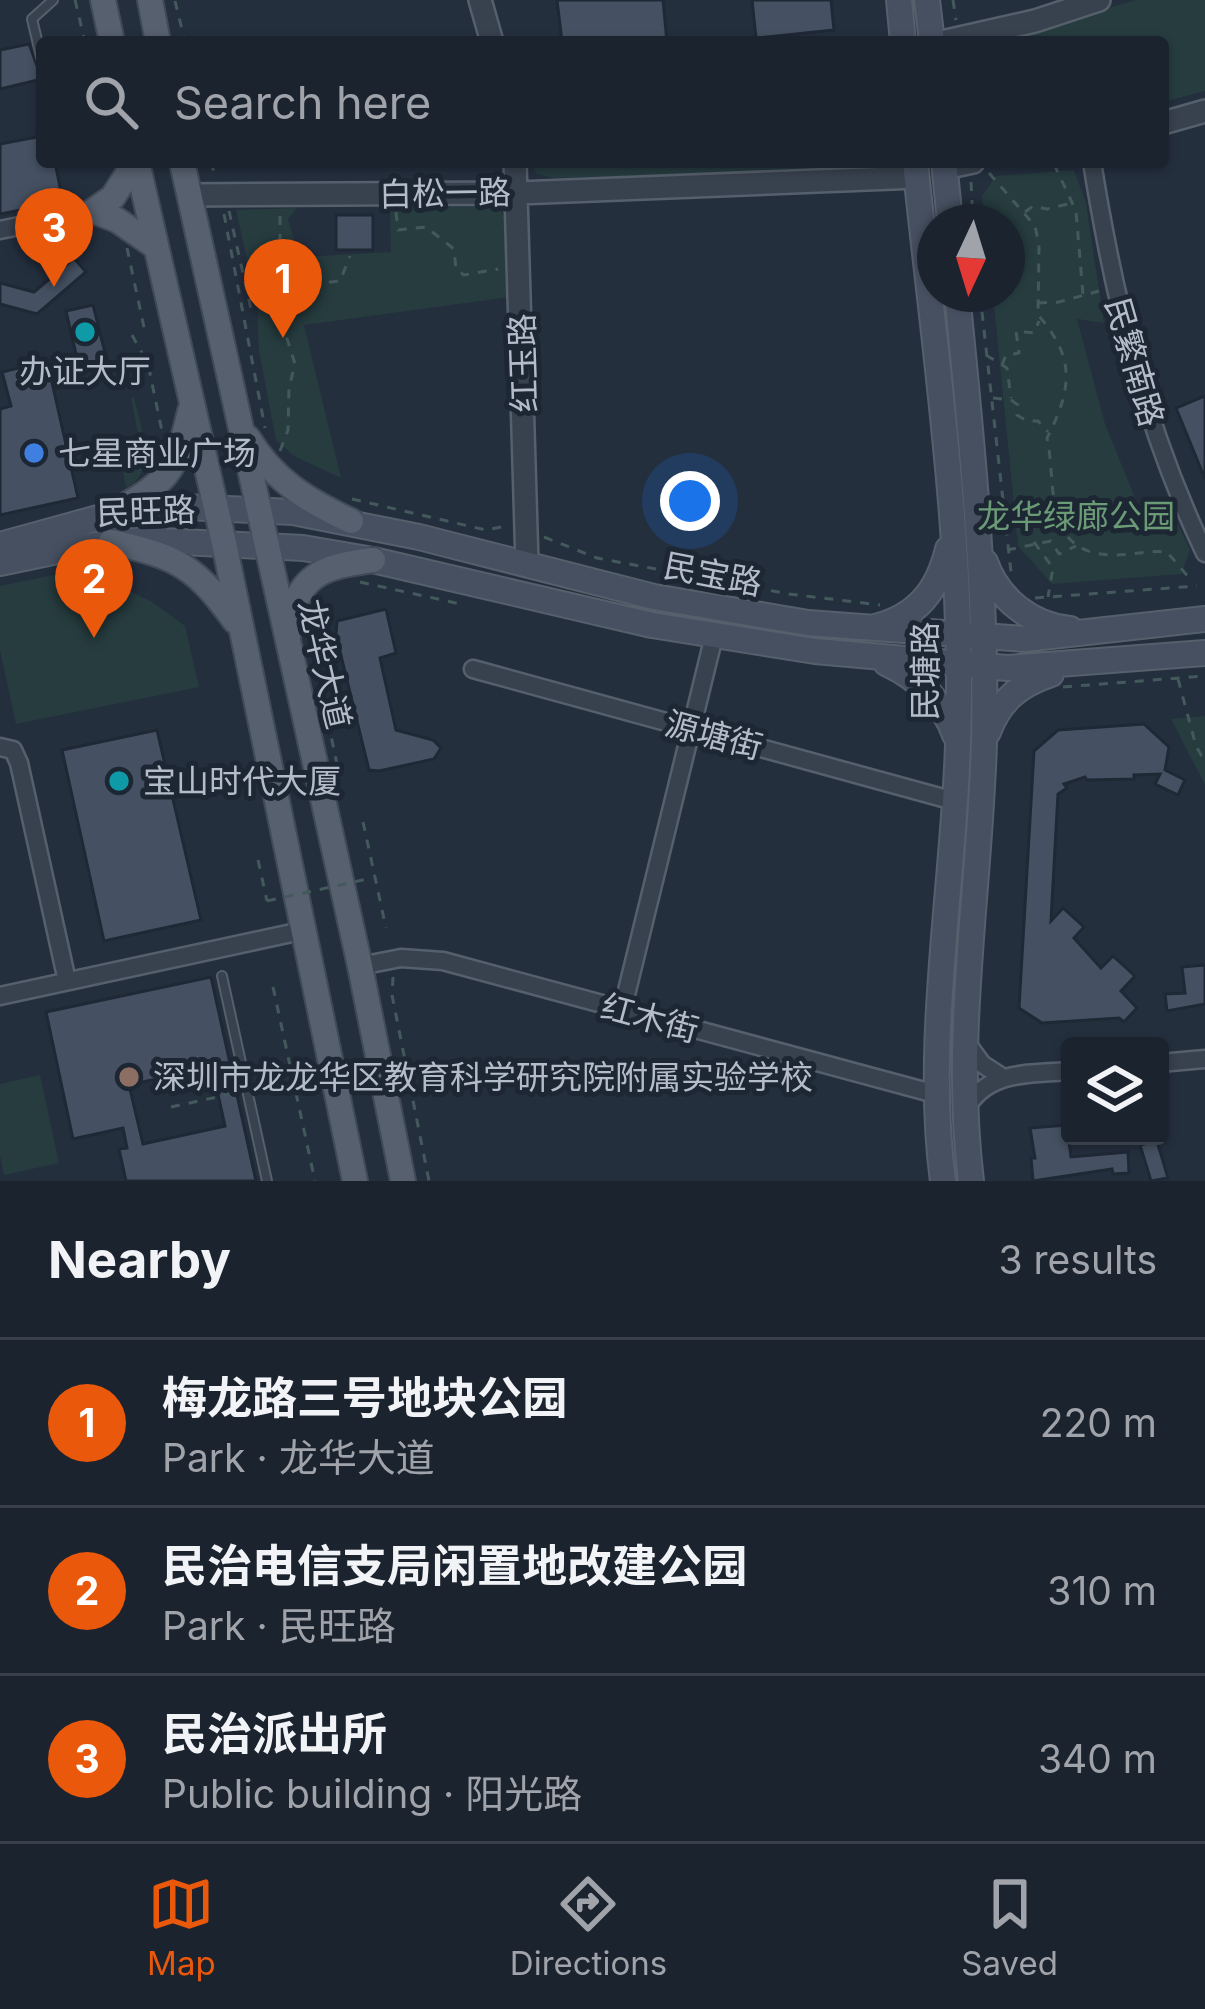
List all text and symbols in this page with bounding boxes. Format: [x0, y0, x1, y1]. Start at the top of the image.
search box [36, 36, 1169, 168]
icon: search [78, 69, 144, 135]
text: Search here [174, 75, 431, 130]
street label: 白松一路 [379, 172, 511, 214]
pin: 3 [15, 188, 93, 287]
north arrow [917, 204, 1025, 312]
pin: 1 [244, 239, 322, 338]
street label: 民繁南路 [1098, 293, 1172, 431]
street label: 红玉路 [501, 313, 545, 413]
marker: 办证大厅 [72, 319, 98, 345]
place label: 办证大厅 [19, 351, 151, 391]
place label: 七星商业广场 [58, 433, 256, 473]
marker: 七星商业广场 [21, 440, 47, 466]
your location [660, 471, 720, 531]
street label: 民旺路 [96, 489, 196, 533]
park label: 龙华绿廊公园 [977, 496, 1175, 536]
pin: 2 [55, 539, 133, 638]
street label: 民宝路 [661, 545, 765, 603]
street label: 龙华大道 [291, 595, 359, 733]
street label: 民塘路 [905, 622, 945, 721]
street label: 源塘街 [661, 703, 767, 767]
place label: 宝山时代大厦 [143, 761, 341, 801]
marker: 宝山时代大厦 [106, 768, 132, 794]
street label: 红木街 [597, 986, 703, 1050]
map controls [1061, 1037, 1169, 1145]
button: layers [1061, 1037, 1169, 1145]
place label: 深圳市龙龙华区教育科学研究院附属实验学校 [153, 1057, 813, 1097]
marker: 深圳市龙龙华区教育科学研究院附属实验学校 [116, 1064, 142, 1090]
text: Nearby [48, 1229, 231, 1290]
text: 3 results [999, 1236, 1157, 1283]
text: 梅龙路三号地块公园 [162, 1370, 567, 1425]
text: 1 [79, 1399, 95, 1446]
text: 220 m [1040, 1399, 1157, 1446]
text: Park · 龙华大道 [162, 1434, 435, 1481]
text: 民治电信支局闲置地改建公园 [162, 1538, 747, 1593]
text: 2 [75, 1567, 99, 1614]
text: 310 m [1047, 1567, 1157, 1614]
text: Park · 民旺路 [162, 1602, 396, 1649]
text: 民治派出所 [162, 1706, 387, 1761]
text: 3 [74, 1735, 100, 1782]
text: 340 m [1038, 1735, 1157, 1782]
text: Public building · 阳光路 [162, 1770, 582, 1817]
tab: Map [147, 1871, 216, 1983]
tab: Directions [510, 1871, 667, 1983]
tab: Saved [961, 1871, 1058, 1983]

